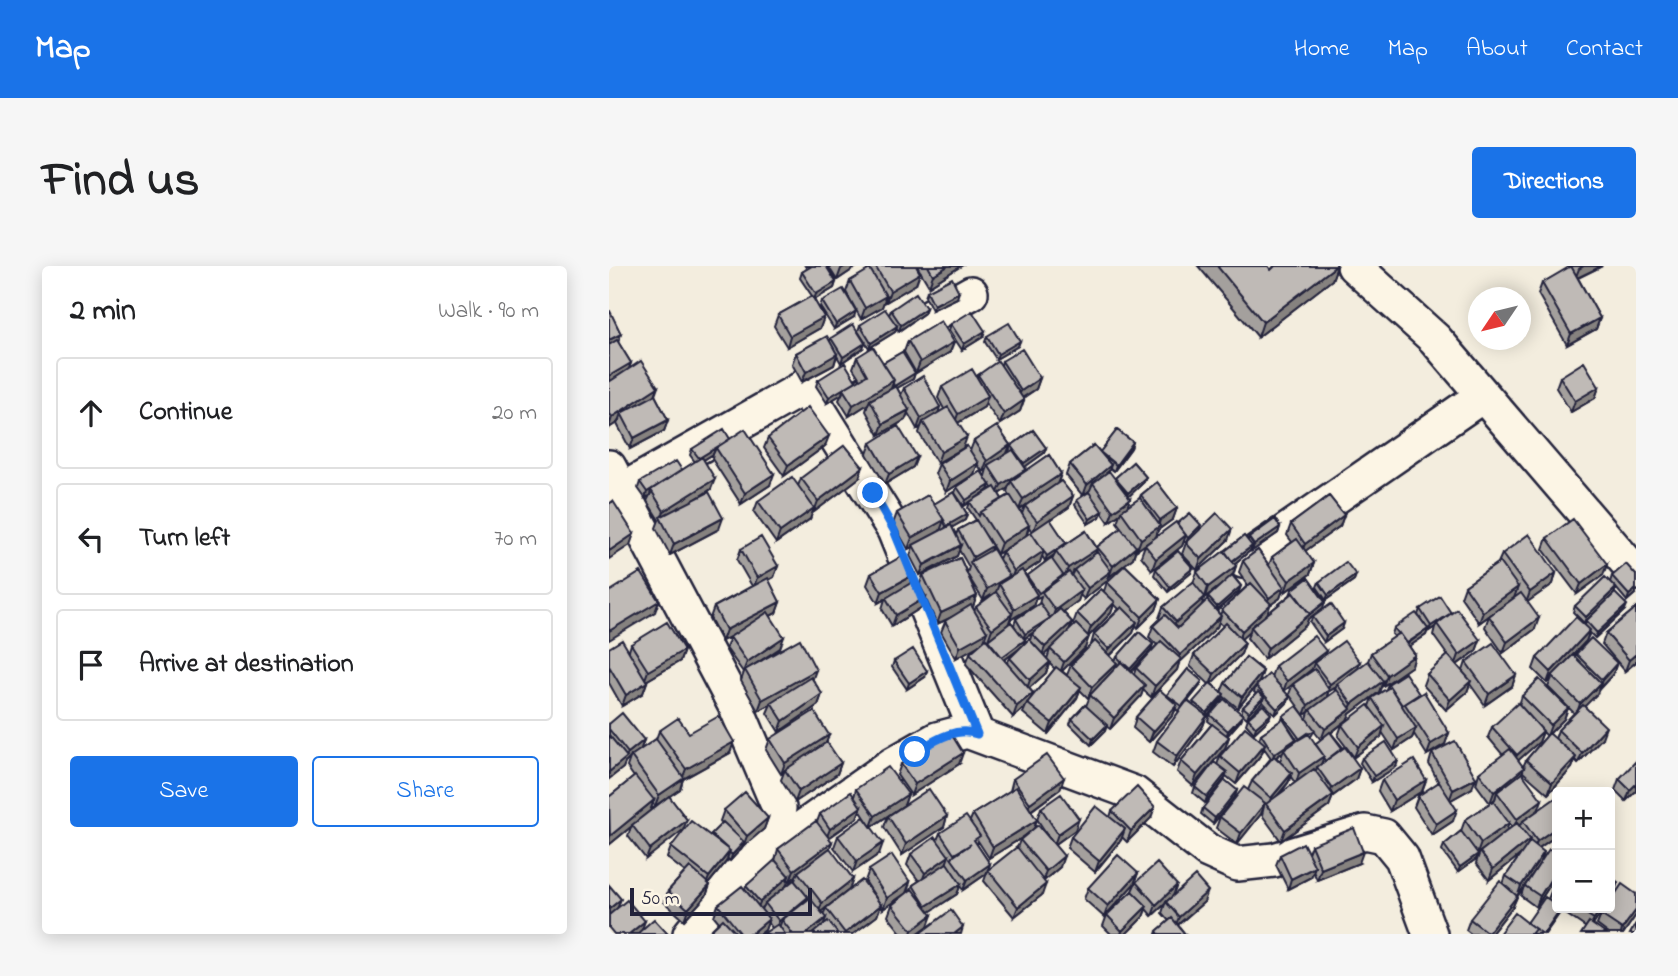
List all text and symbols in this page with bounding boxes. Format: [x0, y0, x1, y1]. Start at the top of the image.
text: Map [35, 25, 91, 73]
text: Home [1294, 32, 1350, 67]
text: Map [1388, 32, 1428, 67]
text: About [1466, 32, 1528, 67]
text: Contact [1566, 32, 1643, 67]
text: Find us [42, 146, 199, 218]
button: Directions [1472, 147, 1636, 218]
north arrow [1468, 287, 1531, 350]
text: 2 min [70, 290, 136, 334]
text: Walk · 90 m [438, 295, 539, 328]
icon: ahead [72, 394, 110, 432]
text: Continue [139, 394, 232, 432]
text: 20 m [492, 397, 537, 430]
route end [857, 477, 888, 508]
icon: left [72, 520, 110, 558]
text: Turn left [139, 520, 230, 558]
text: 70 m [494, 523, 537, 556]
icon: arrive [72, 646, 110, 684]
text: Arrive at destination [139, 646, 354, 684]
route start [899, 736, 930, 767]
button: Save [70, 756, 298, 827]
button: Share [312, 756, 539, 827]
map controls [1552, 787, 1615, 913]
button: + [1552, 787, 1615, 850]
button: − [1552, 850, 1615, 913]
scale bar [630, 885, 812, 917]
text: 50 m [641, 886, 680, 913]

